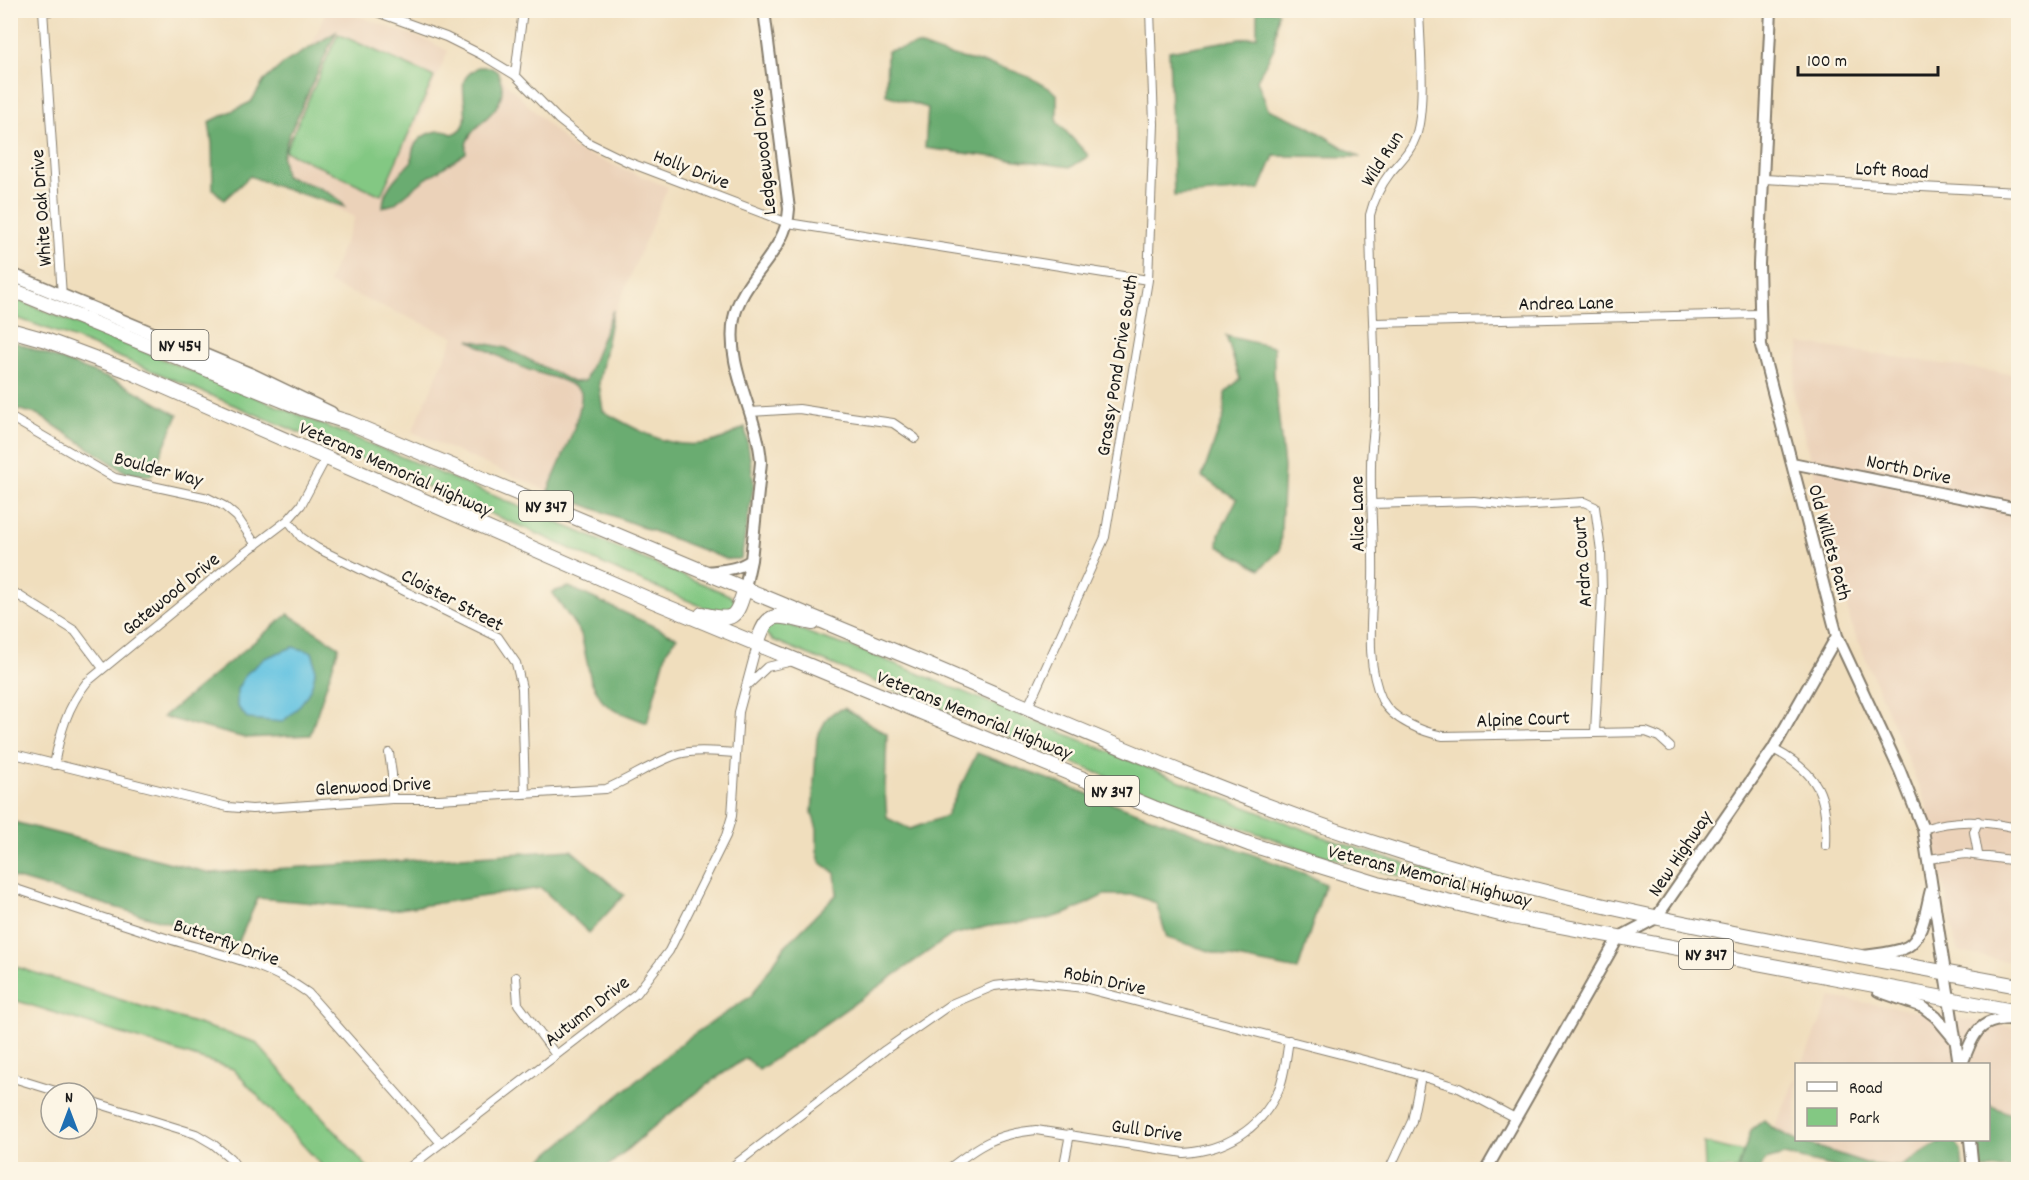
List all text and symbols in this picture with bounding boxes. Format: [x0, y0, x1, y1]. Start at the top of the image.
scale bar [1798, 39, 1938, 77]
text: 100 m [1807, 50, 1847, 75]
street label: Ledgewood Drive [744, 87, 786, 216]
street label: Wild Run [1355, 126, 1412, 193]
street label: Holly Drive [649, 143, 733, 198]
street label: White Oak Drive [25, 148, 61, 267]
street label: Loft Road [1854, 156, 1929, 188]
street label: Grassy Pond Drive South [1091, 273, 1147, 458]
street label: Andrea Lane [1518, 290, 1614, 320]
road number: NY 454 [152, 330, 208, 360]
street label: Veterans Memorial Highway [294, 415, 497, 526]
street label: Boulder Way [111, 446, 207, 496]
street label: North Drive [1863, 448, 1953, 494]
street label: Alice Lane [1344, 475, 1374, 552]
street label: Old Willets Path [1799, 482, 1857, 604]
road number: NY 347 [519, 491, 573, 521]
street label: Ardra Court [1567, 515, 1601, 608]
street label: Gatewood Drive [117, 547, 227, 644]
street label: Cloister Street [395, 563, 508, 640]
street label: Veterans Memorial Highway [872, 665, 1077, 769]
street label: Alpine Court [1476, 705, 1570, 737]
street label: Glenwood Drive [314, 771, 432, 805]
road number: NY 347 [1085, 776, 1139, 806]
street label: New Highway [1642, 805, 1721, 903]
street label: Veterans Memorial Highway [1325, 839, 1535, 917]
street label: Butterfly Drive [169, 913, 283, 975]
road number: NY 347 [1679, 939, 1733, 969]
street label: Robin Drive [1061, 960, 1148, 1004]
street label: Autumn Drive [539, 970, 637, 1055]
legend [1795, 1063, 1990, 1141]
text: Road [1849, 1077, 1883, 1102]
north arrow [39, 1081, 99, 1141]
text: N [65, 1087, 73, 1110]
text: Park [1849, 1107, 1880, 1132]
street label: Gull Drive [1109, 1113, 1184, 1151]

